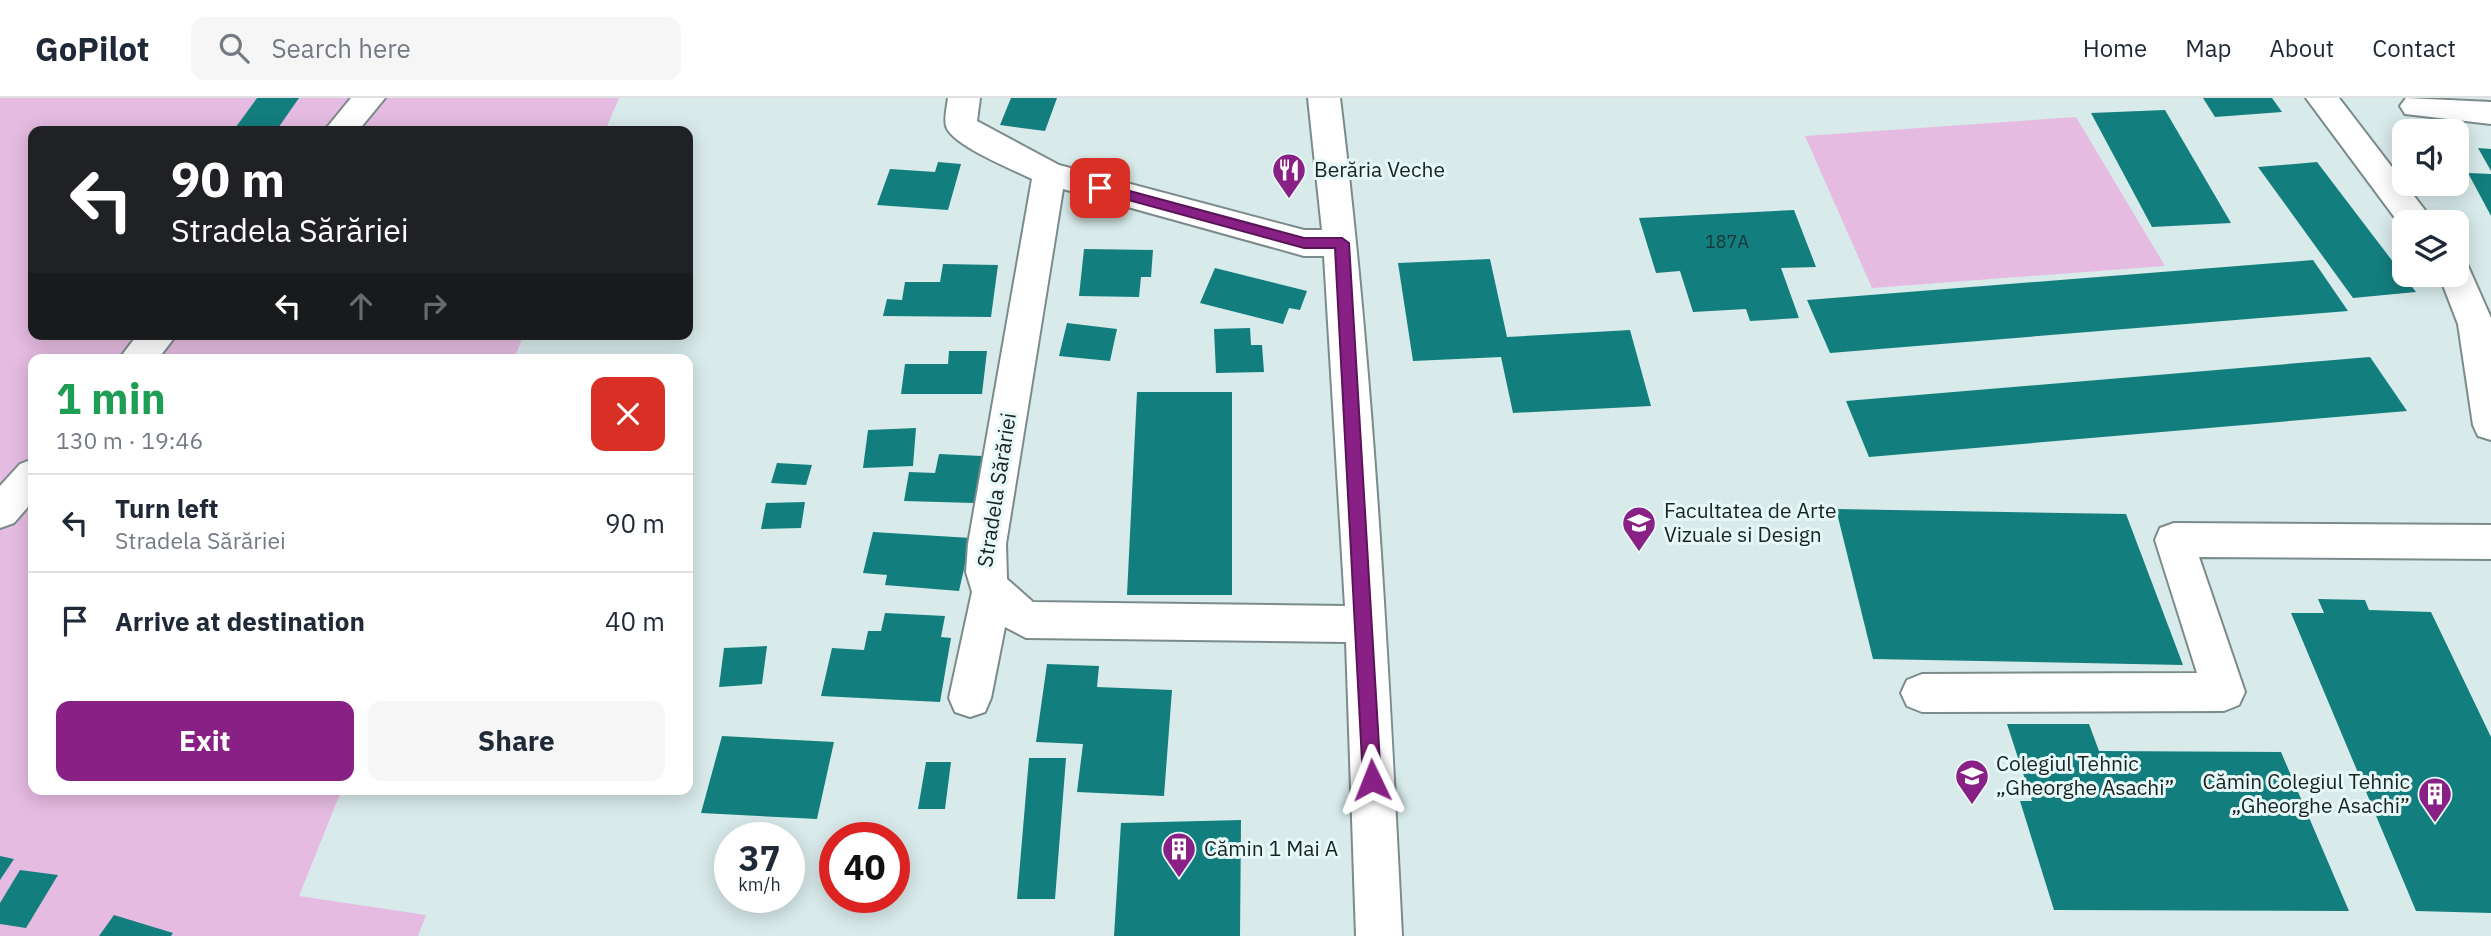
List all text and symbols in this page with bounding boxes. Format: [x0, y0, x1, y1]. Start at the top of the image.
search box [191, 17, 681, 80]
text: GoPilot [35, 27, 149, 70]
icon: search [215, 29, 253, 67]
text: Search here [271, 31, 411, 65]
text: Home [2083, 32, 2147, 64]
text: Map [2185, 32, 2231, 64]
text: About [2269, 32, 2334, 64]
text: Contact [2372, 32, 2456, 64]
map controls [2392, 119, 2469, 287]
button: sound [2392, 119, 2469, 196]
text: 90 m [171, 147, 285, 210]
restaurant icon: Berăria Veche [1270, 151, 1308, 200]
icon: left [56, 154, 147, 245]
place label: Berăria Veche [1314, 155, 1445, 183]
pin [1070, 158, 1130, 218]
icon: arrive [1081, 169, 1119, 207]
text: Stradela Sărăriei [171, 209, 409, 251]
button: layers [2392, 210, 2469, 287]
house number: 187A [1705, 230, 1749, 253]
icon: left [269, 287, 307, 325]
icon: ahead [342, 287, 380, 325]
icon: right [415, 287, 453, 325]
text: 1 min [56, 371, 166, 426]
button: close [591, 377, 665, 451]
street label: Stradela Sărăriei [970, 411, 1022, 569]
text: 130 m · 19:46 [56, 425, 203, 455]
text: Turn left [115, 491, 218, 525]
place label: Facultatea de Arte Vizuale si Design [1664, 496, 1837, 548]
icon: left [56, 504, 94, 542]
school or university icon: Facultatea de Arte Vizuale si Design [1620, 504, 1658, 553]
text: 90 m [605, 506, 665, 540]
text: Stradela Sărăriei [115, 525, 286, 555]
icon: arrive [56, 602, 94, 640]
text: Arrive at destination [115, 604, 365, 638]
text: 40 m [605, 604, 665, 638]
button: Exit [56, 701, 354, 781]
button: Share [368, 701, 665, 781]
position arrow [1335, 743, 1409, 817]
place label: Colegiul Tehnic „Gheorghe Asachi” [1996, 749, 2174, 801]
school or university icon: Colegiul Tehnic „Gheorghe Asachi” [1953, 757, 1991, 806]
place label: Cămin Colegiul Tehnic „Gheorghe Asachi” [2202, 767, 2410, 819]
building icon: Cămin Colegiul Tehnic „Gheorghe Asachi” [2416, 775, 2454, 824]
speed limit sign: 40 [819, 822, 910, 913]
building icon: Cămin 1 Mai A [1160, 830, 1198, 879]
place label: Cămin 1 Mai A [1204, 834, 1338, 862]
text: 37 [738, 835, 781, 881]
text: km/h [738, 873, 781, 896]

